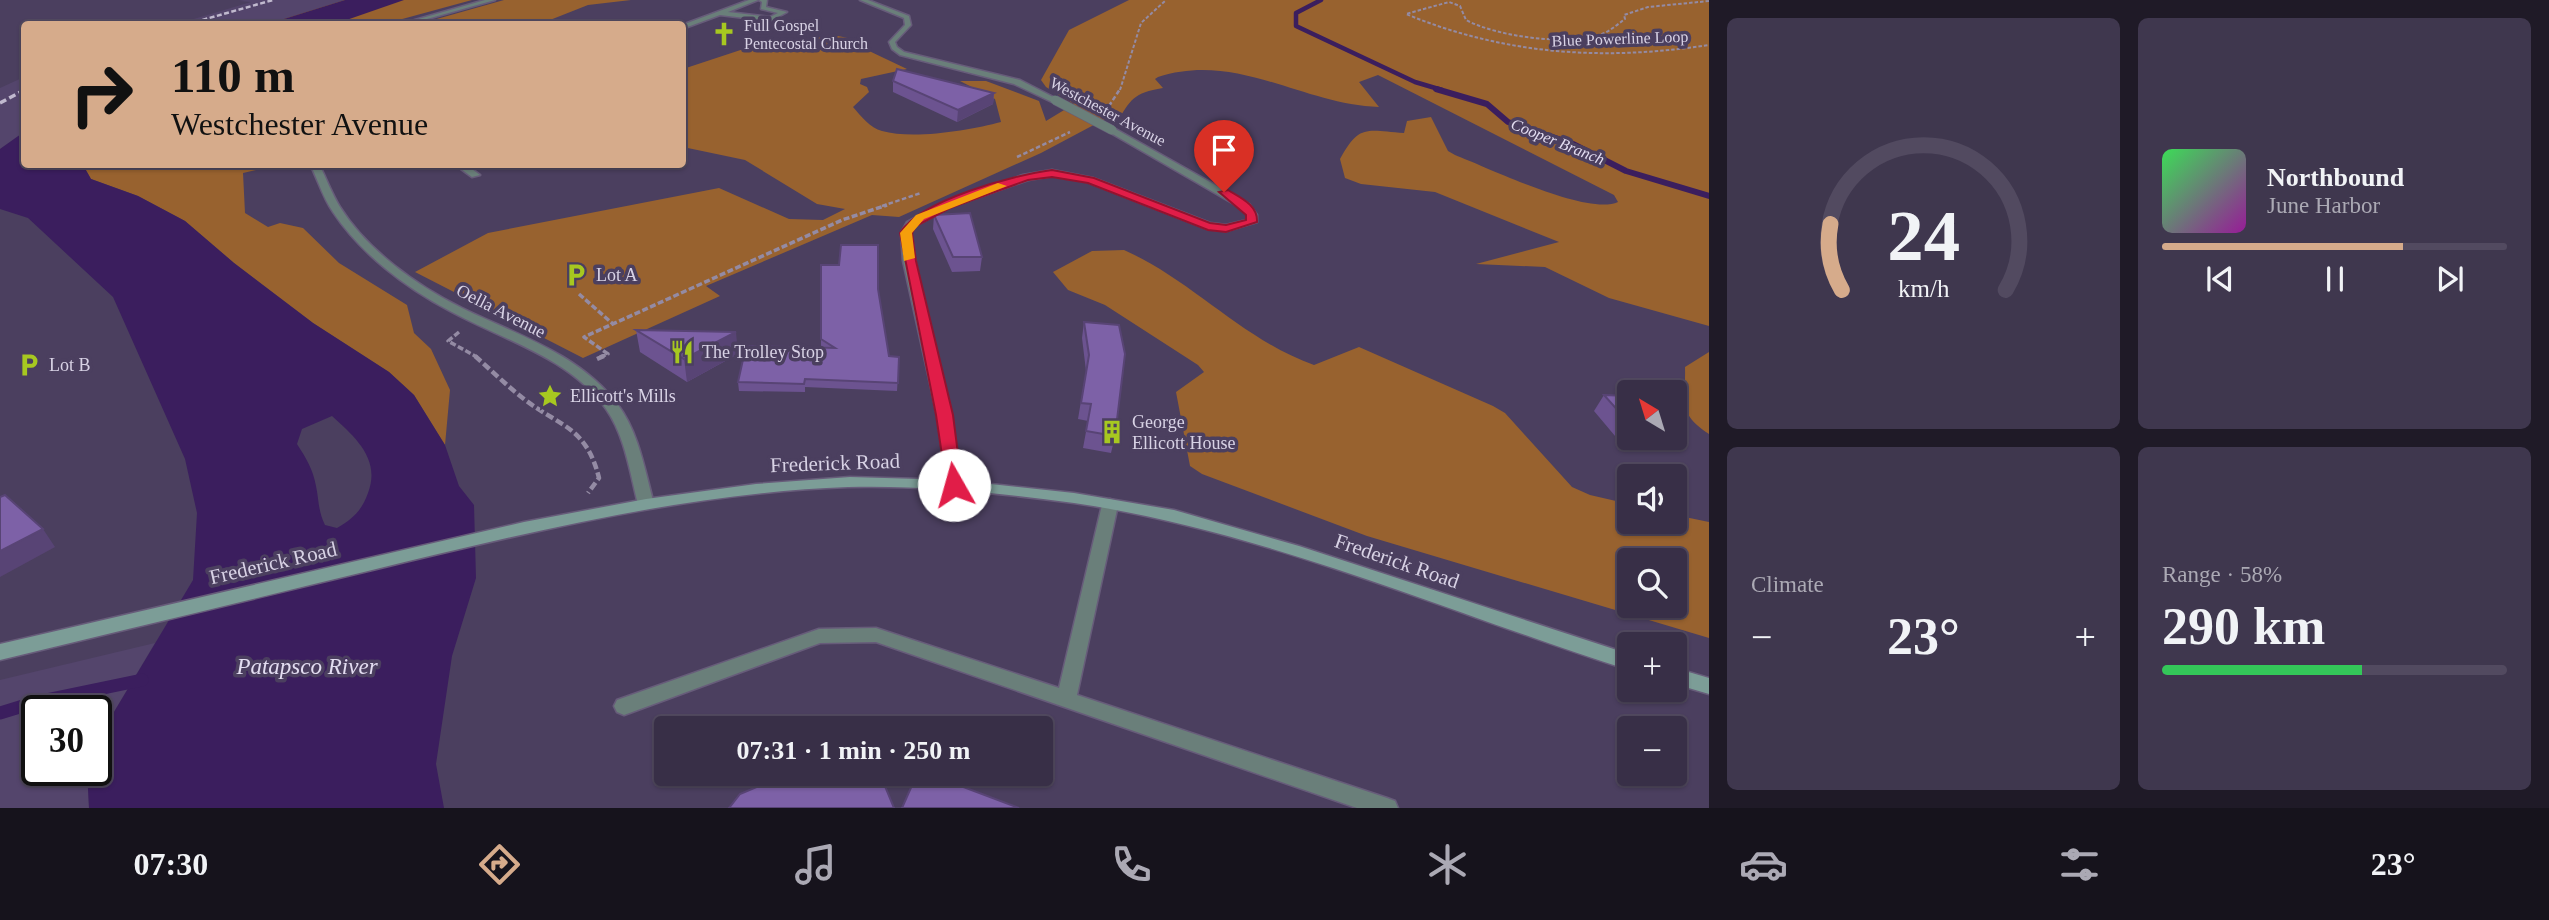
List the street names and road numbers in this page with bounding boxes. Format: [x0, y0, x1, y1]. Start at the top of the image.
street label: Blue Powerline Loop [1551, 28, 1689, 50]
street label: Westchester Avenue [1047, 74, 1169, 149]
street label: Oella Avenue [453, 280, 549, 342]
street label: Frederick Road [770, 449, 901, 477]
street label: Frederick Road [1332, 528, 1463, 594]
street label: Frederick Road [207, 537, 340, 589]

